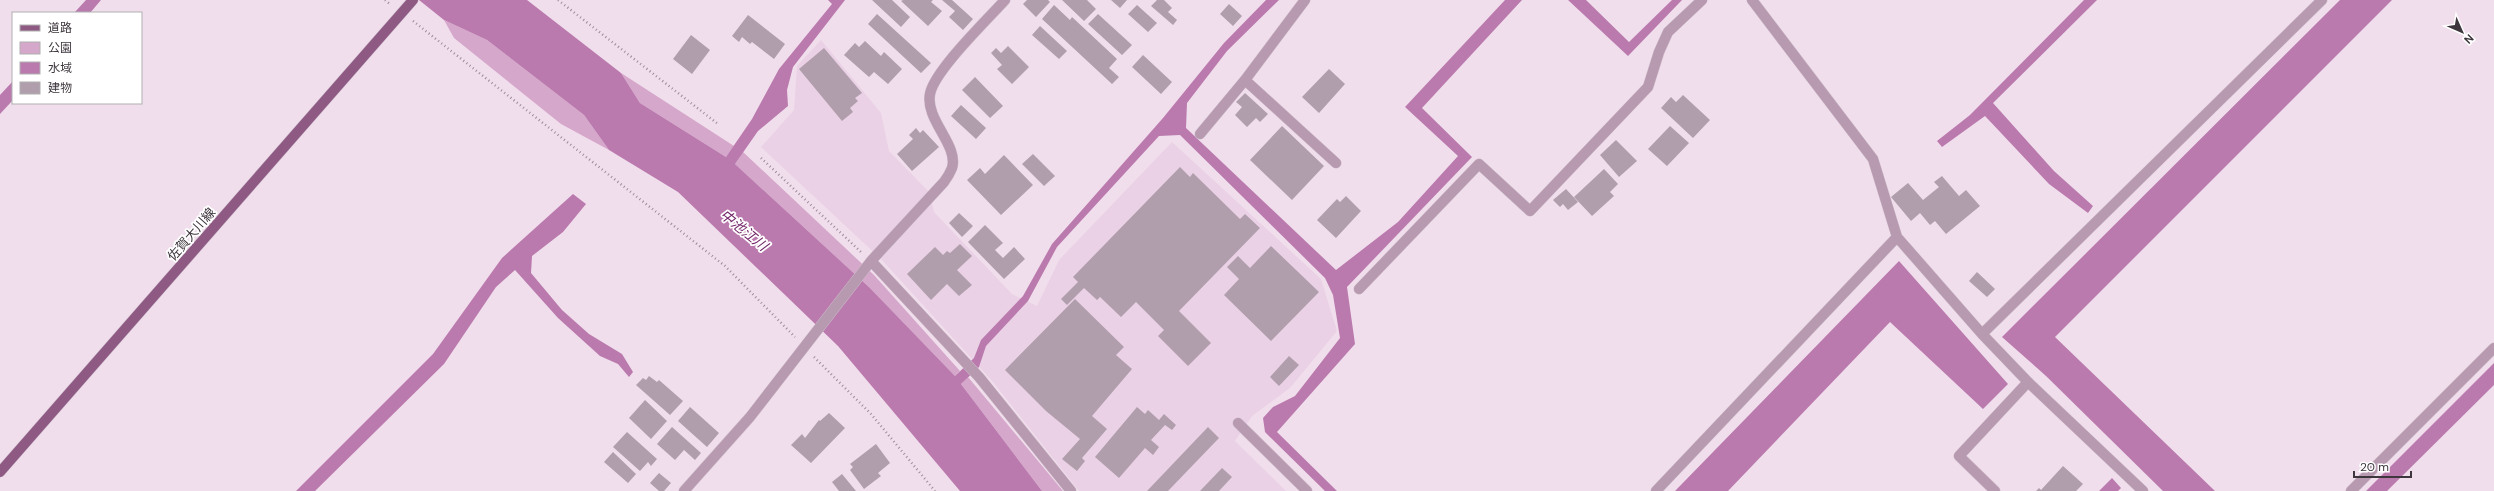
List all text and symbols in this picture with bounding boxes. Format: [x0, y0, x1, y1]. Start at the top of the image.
legend [12, 12, 142, 104]
north arrow [2442, 12, 2482, 52]
text: 道路 [48, 20, 72, 36]
text: N [2461, 31, 2477, 47]
text: 公園 [48, 40, 72, 56]
text: 水域 [48, 60, 72, 76]
text: 建物 [48, 80, 72, 96]
street label: 佐賀大川線 [164, 204, 219, 264]
water label: 中池江川 [717, 205, 773, 256]
scale bar [2354, 453, 2411, 479]
text: 20 m [2360, 459, 2389, 475]

